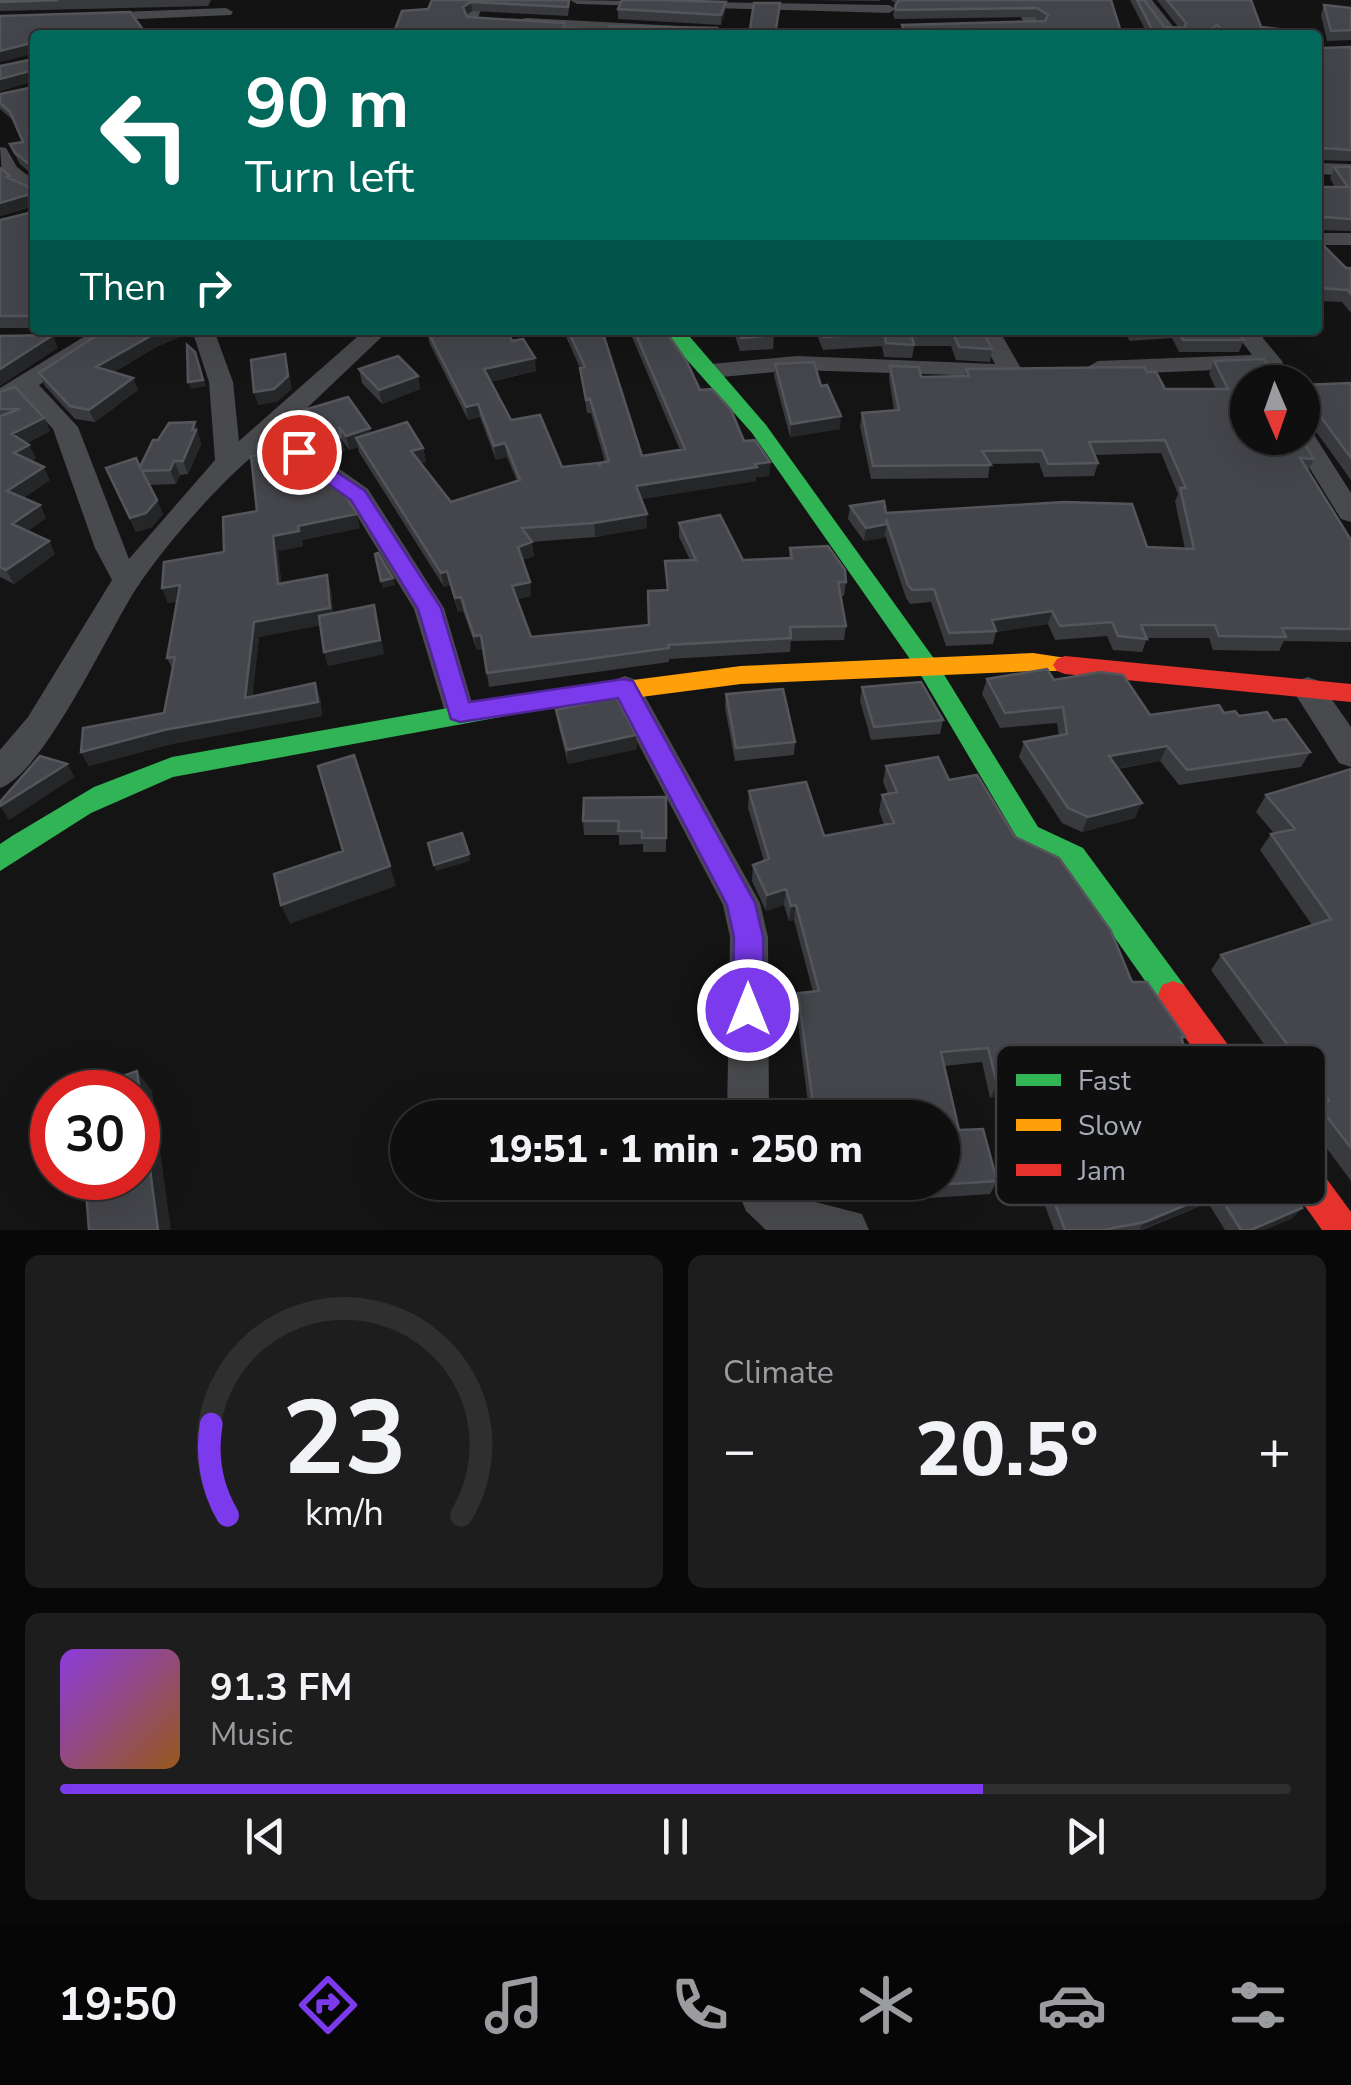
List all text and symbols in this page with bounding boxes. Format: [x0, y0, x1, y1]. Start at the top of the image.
text: 90 m [245, 56, 409, 152]
icon: left [80, 70, 210, 200]
text: Turn left [245, 147, 414, 208]
icon: right [186, 260, 241, 315]
text: Then [80, 262, 166, 313]
north arrow [1230, 365, 1320, 455]
map controls [1230, 365, 1320, 455]
pin [257, 410, 342, 495]
icon: arrive [272, 425, 327, 480]
position arrow [696, 958, 800, 1062]
legend [996, 1045, 1326, 1205]
text: Fast [1078, 1062, 1131, 1100]
speed limit sign: 30 [30, 1070, 160, 1200]
text: Slow [1078, 1107, 1142, 1145]
text: 19:51 · 1 min · 250 m [487, 1124, 863, 1175]
text: Jam [1077, 1152, 1126, 1190]
text: Climate [723, 1351, 834, 1394]
text: 23 [282, 1368, 406, 1510]
text: 20.5° [915, 1399, 1099, 1501]
text: − [723, 1413, 756, 1488]
text: + [1258, 1413, 1291, 1488]
text: km/h [305, 1489, 383, 1538]
text: 91.3 FM [210, 1662, 352, 1713]
text: Music [210, 1713, 293, 1756]
icon: previous [238, 1809, 293, 1864]
icon: pause [648, 1809, 703, 1864]
icon: next [1058, 1809, 1113, 1864]
icon: directions [293, 1970, 363, 2040]
icon: music [479, 1970, 549, 2040]
icon: phone [665, 1970, 735, 2040]
icon: climate [851, 1970, 921, 2040]
icon: car [1037, 1970, 1107, 2040]
icon: filters [1223, 1970, 1293, 2040]
text: 19:50 [58, 1975, 177, 2036]

